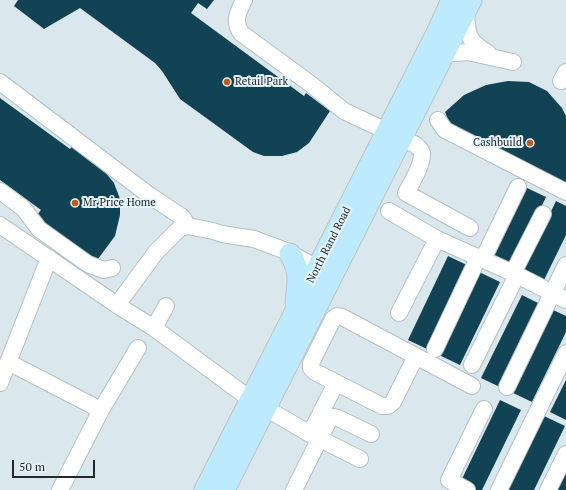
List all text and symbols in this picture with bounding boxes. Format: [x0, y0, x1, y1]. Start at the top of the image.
place label: Retail Park [235, 75, 288, 89]
marker: Retail Park [222, 77, 232, 87]
place label: Cashbuild [473, 136, 522, 150]
marker: Cashbuild [525, 138, 535, 148]
place label: Mr Price Home [83, 196, 156, 210]
marker: Mr Price Home [70, 198, 80, 208]
street label: North Rand Road [304, 205, 354, 285]
scale bar [14, 452, 97, 478]
text: 50 m [19, 459, 45, 474]

